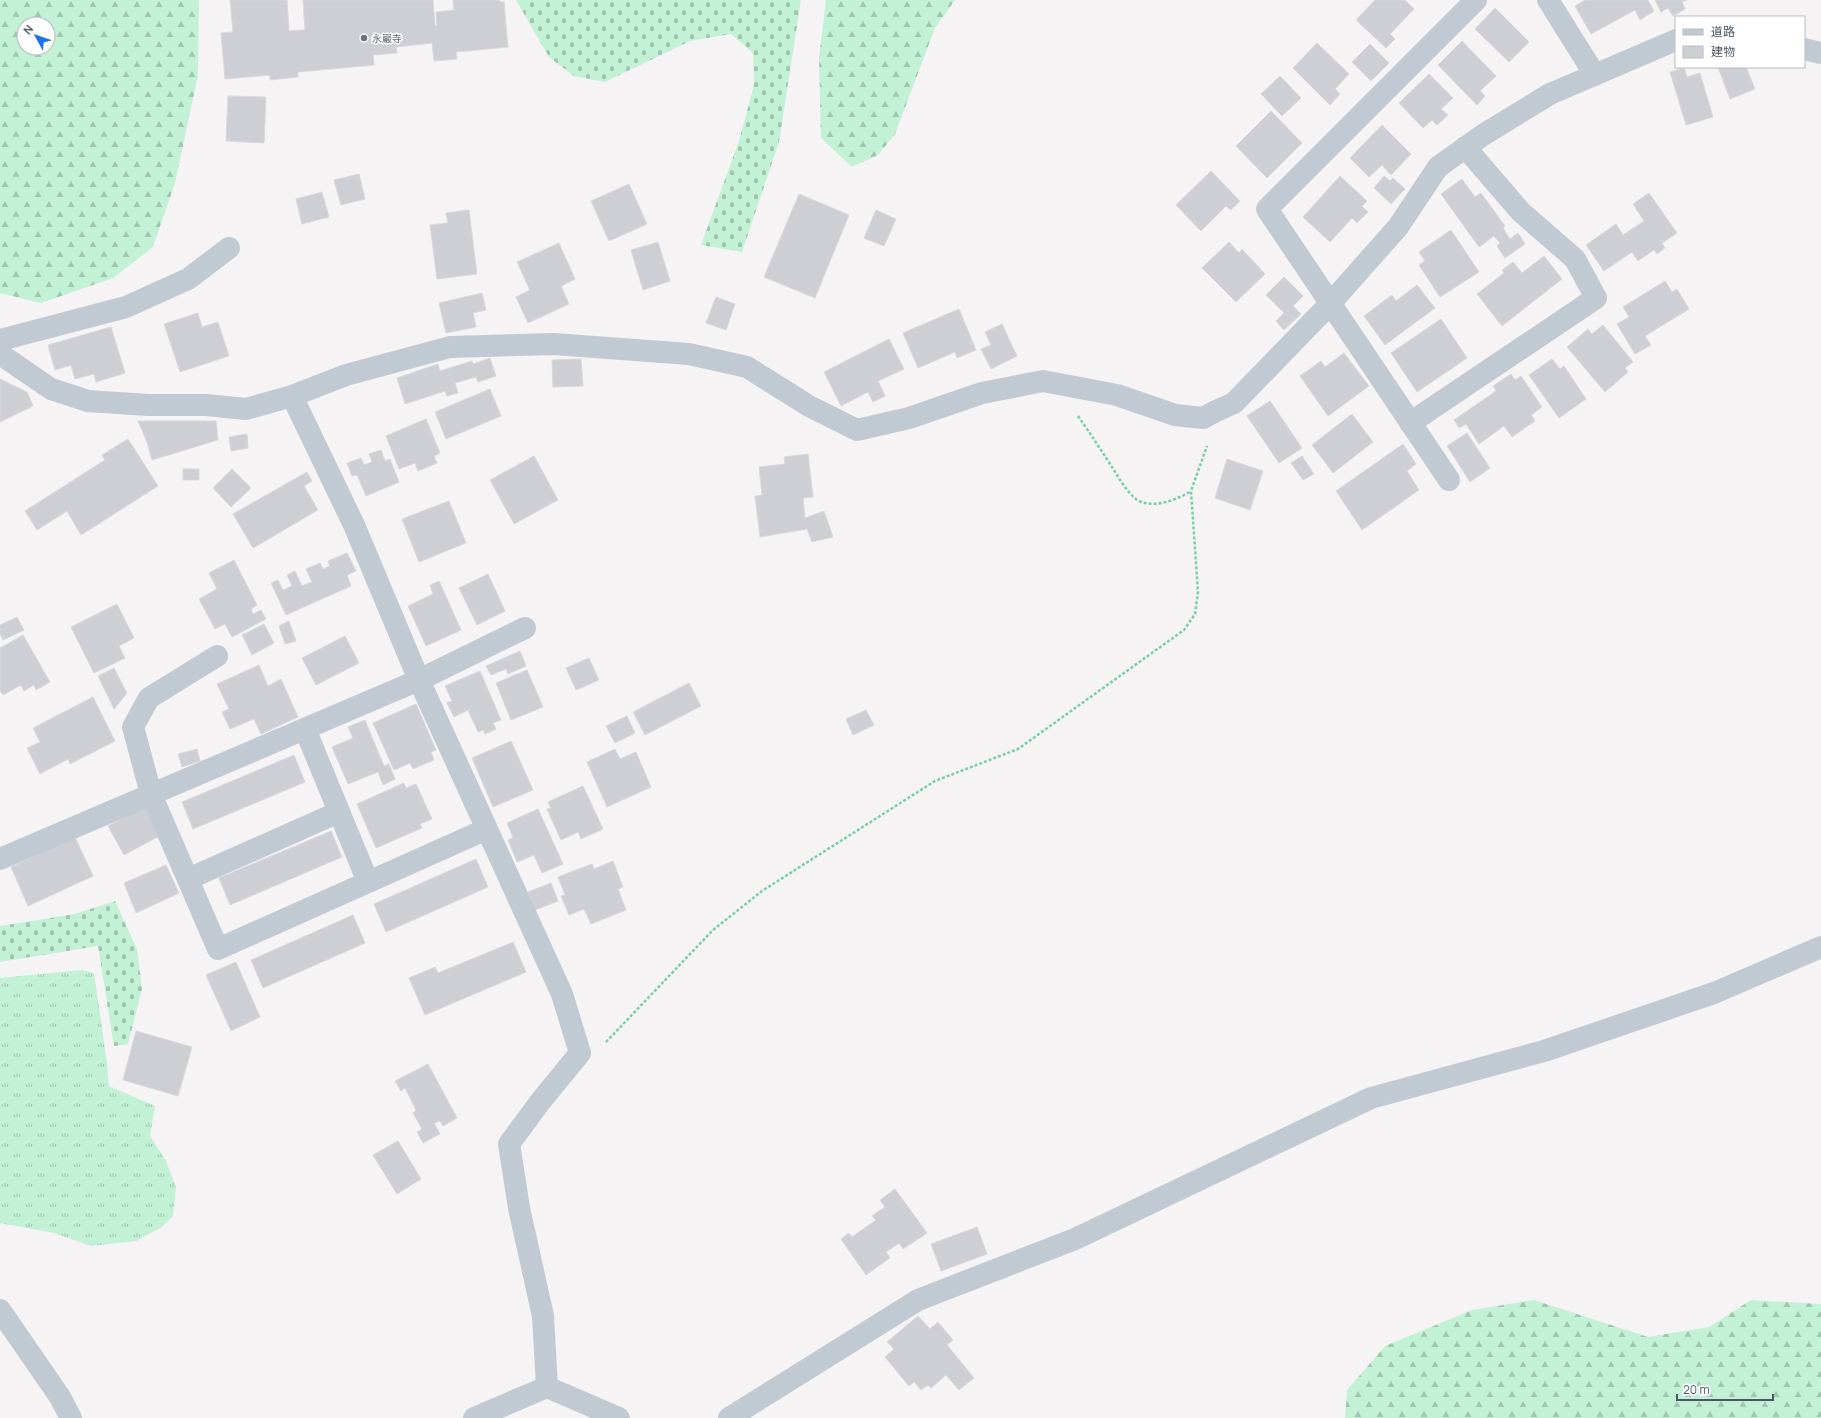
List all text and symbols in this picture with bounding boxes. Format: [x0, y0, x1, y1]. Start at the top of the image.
north arrow [16, 16, 56, 56]
legend [1675, 16, 1805, 68]
text: N [20, 21, 36, 37]
text: 道路 [1711, 23, 1735, 40]
place label: 永巖寺 [372, 31, 402, 45]
marker: 永巖寺 [359, 33, 369, 43]
text: 建物 [1711, 43, 1735, 60]
scale bar [1677, 1376, 1773, 1402]
text: 20 m [1683, 1381, 1710, 1398]

